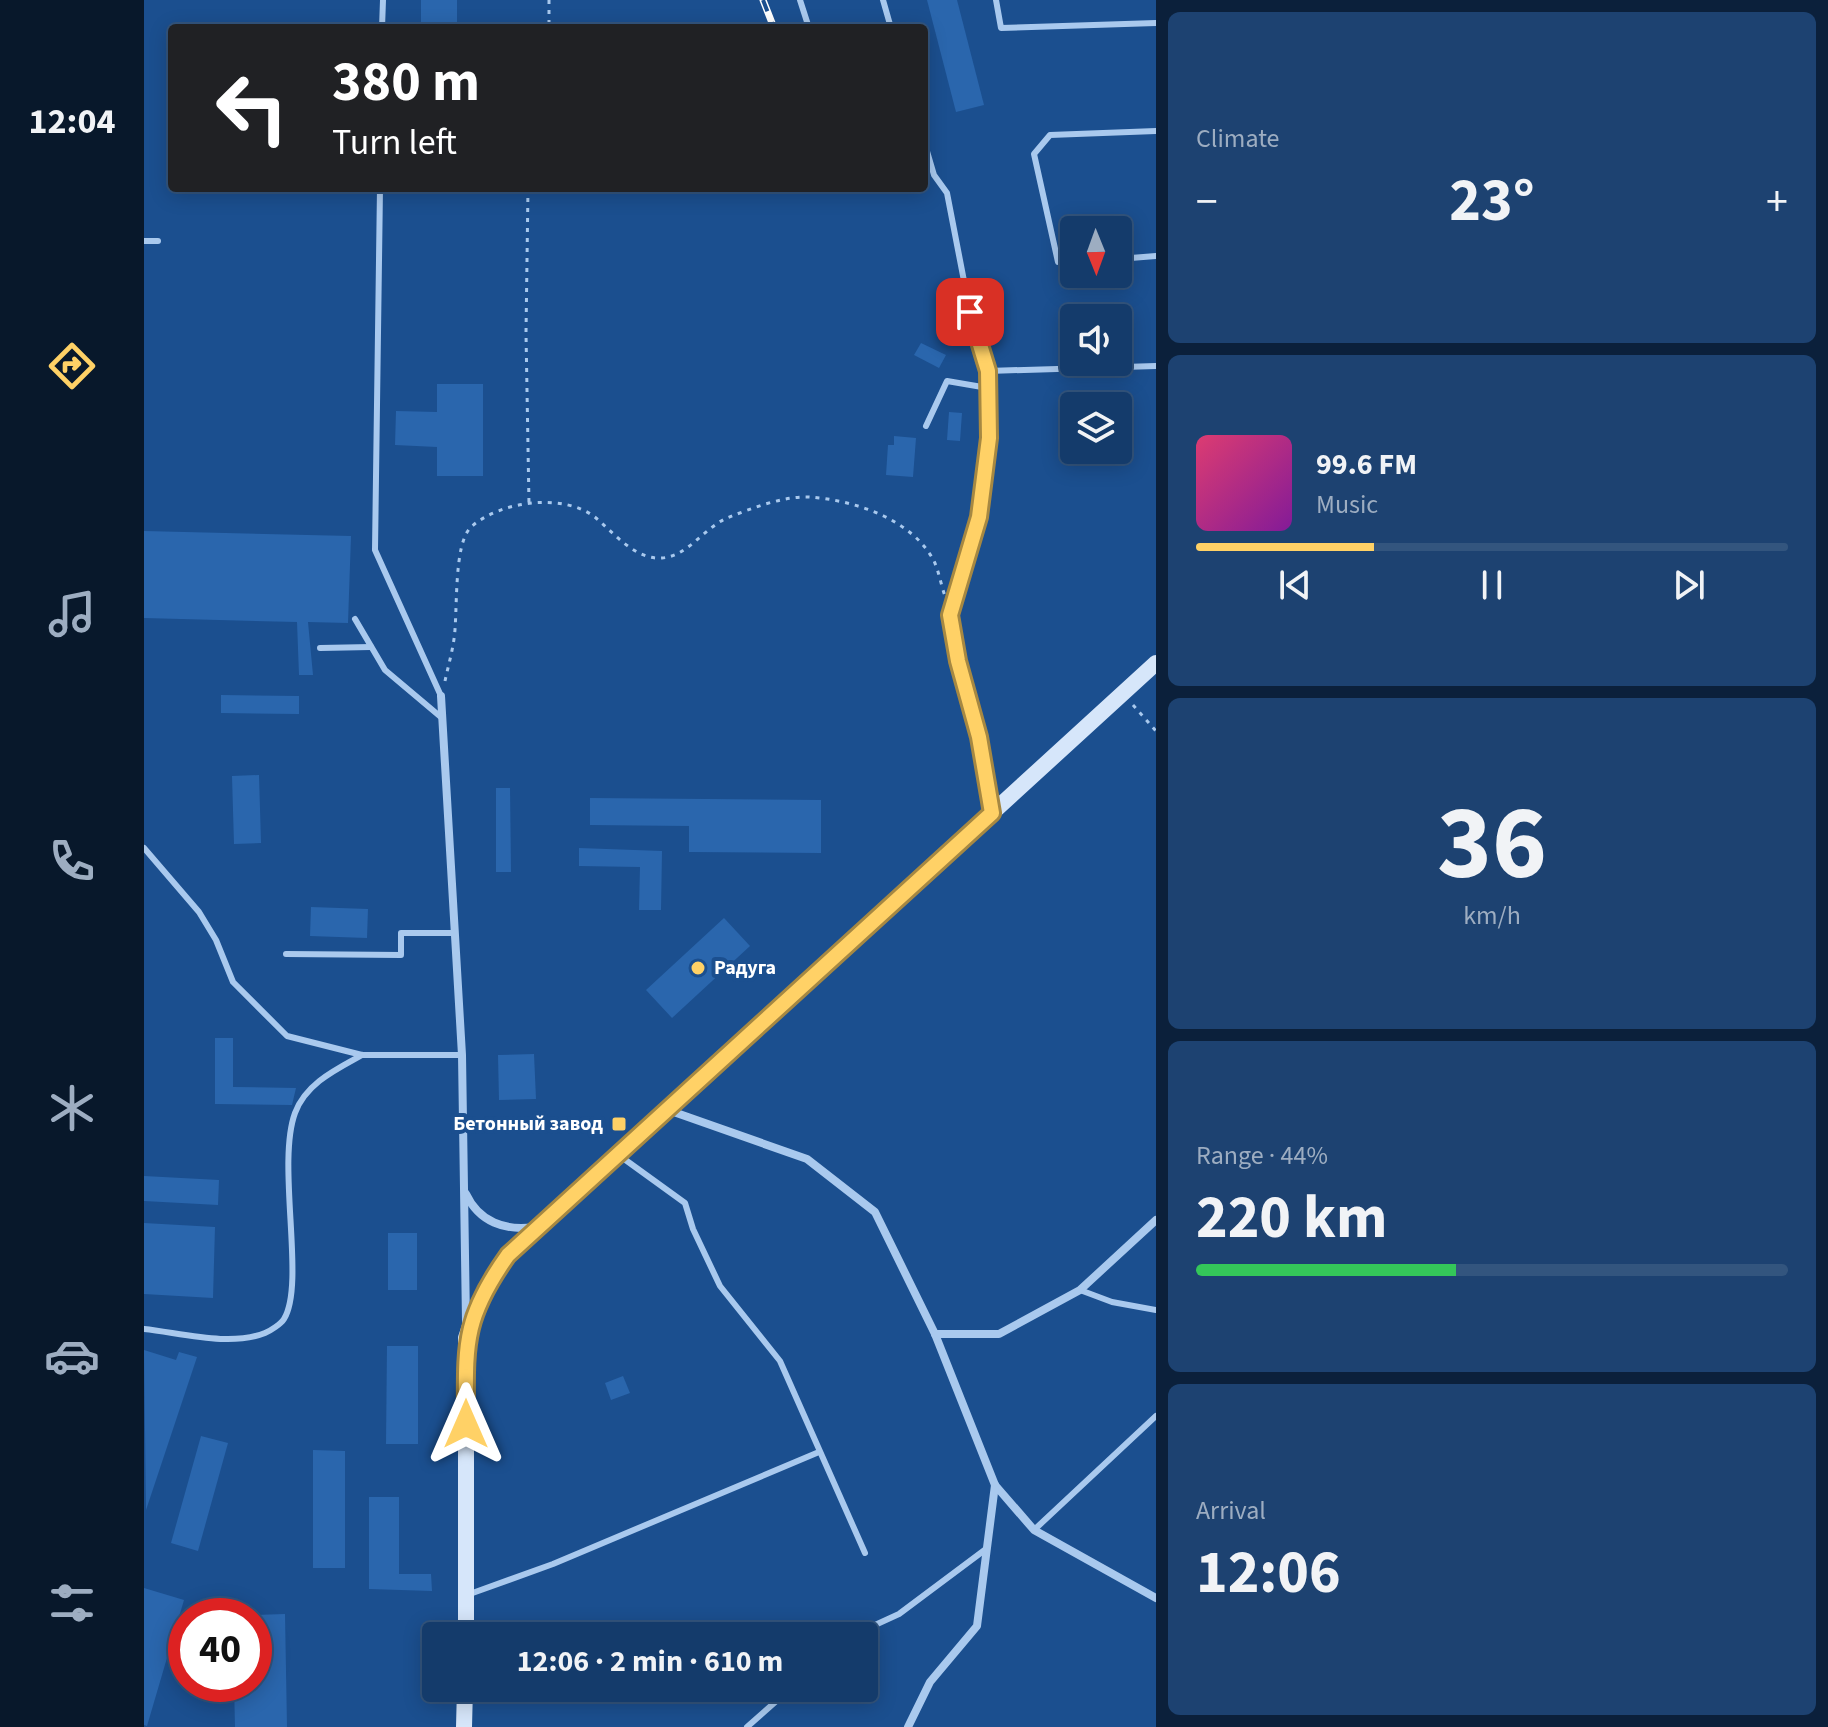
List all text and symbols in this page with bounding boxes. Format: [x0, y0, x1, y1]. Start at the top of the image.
text: 380 m [332, 43, 480, 122]
icon: left [200, 56, 304, 160]
text: 12:04 [29, 96, 115, 147]
text: Turn left [332, 117, 457, 168]
text: Climate [1196, 120, 1280, 157]
text: 23° [1449, 159, 1535, 244]
text: − [1196, 171, 1218, 234]
text: + [1766, 171, 1788, 234]
north arrow [1060, 216, 1132, 288]
map controls [1060, 216, 1132, 464]
pin [936, 278, 1004, 346]
icon: arrive [948, 290, 992, 334]
button: sound [1060, 304, 1132, 376]
icon: directions [44, 338, 100, 394]
button: layers [1060, 392, 1132, 464]
text: 99.6 FM [1316, 443, 1417, 486]
text: Music [1316, 486, 1378, 523]
icon: previous [1273, 563, 1317, 607]
icon: pause [1470, 563, 1514, 607]
icon: next [1667, 563, 1711, 607]
icon: music [44, 586, 100, 642]
text: 36 [1437, 771, 1547, 919]
icon: phone [44, 833, 100, 889]
text: km/h [1463, 897, 1521, 934]
place label: Радуга [714, 954, 776, 982]
marker: Радуга [689, 959, 707, 977]
icon: climate [44, 1080, 100, 1136]
place label: Бетонный завод [453, 1110, 603, 1138]
marker: Бетонный завод [610, 1115, 628, 1133]
text: Range · 44% [1196, 1137, 1328, 1174]
text: 220 km [1196, 1176, 1387, 1261]
icon: car [44, 1328, 100, 1384]
position arrow [424, 1382, 508, 1466]
text: Arrival [1196, 1492, 1266, 1529]
text: 12:06 [1196, 1531, 1341, 1616]
icon: filters [44, 1575, 100, 1631]
speed limit sign: 40 [168, 1598, 272, 1702]
text: 12:06 · 2 min · 610 m [517, 1640, 783, 1683]

